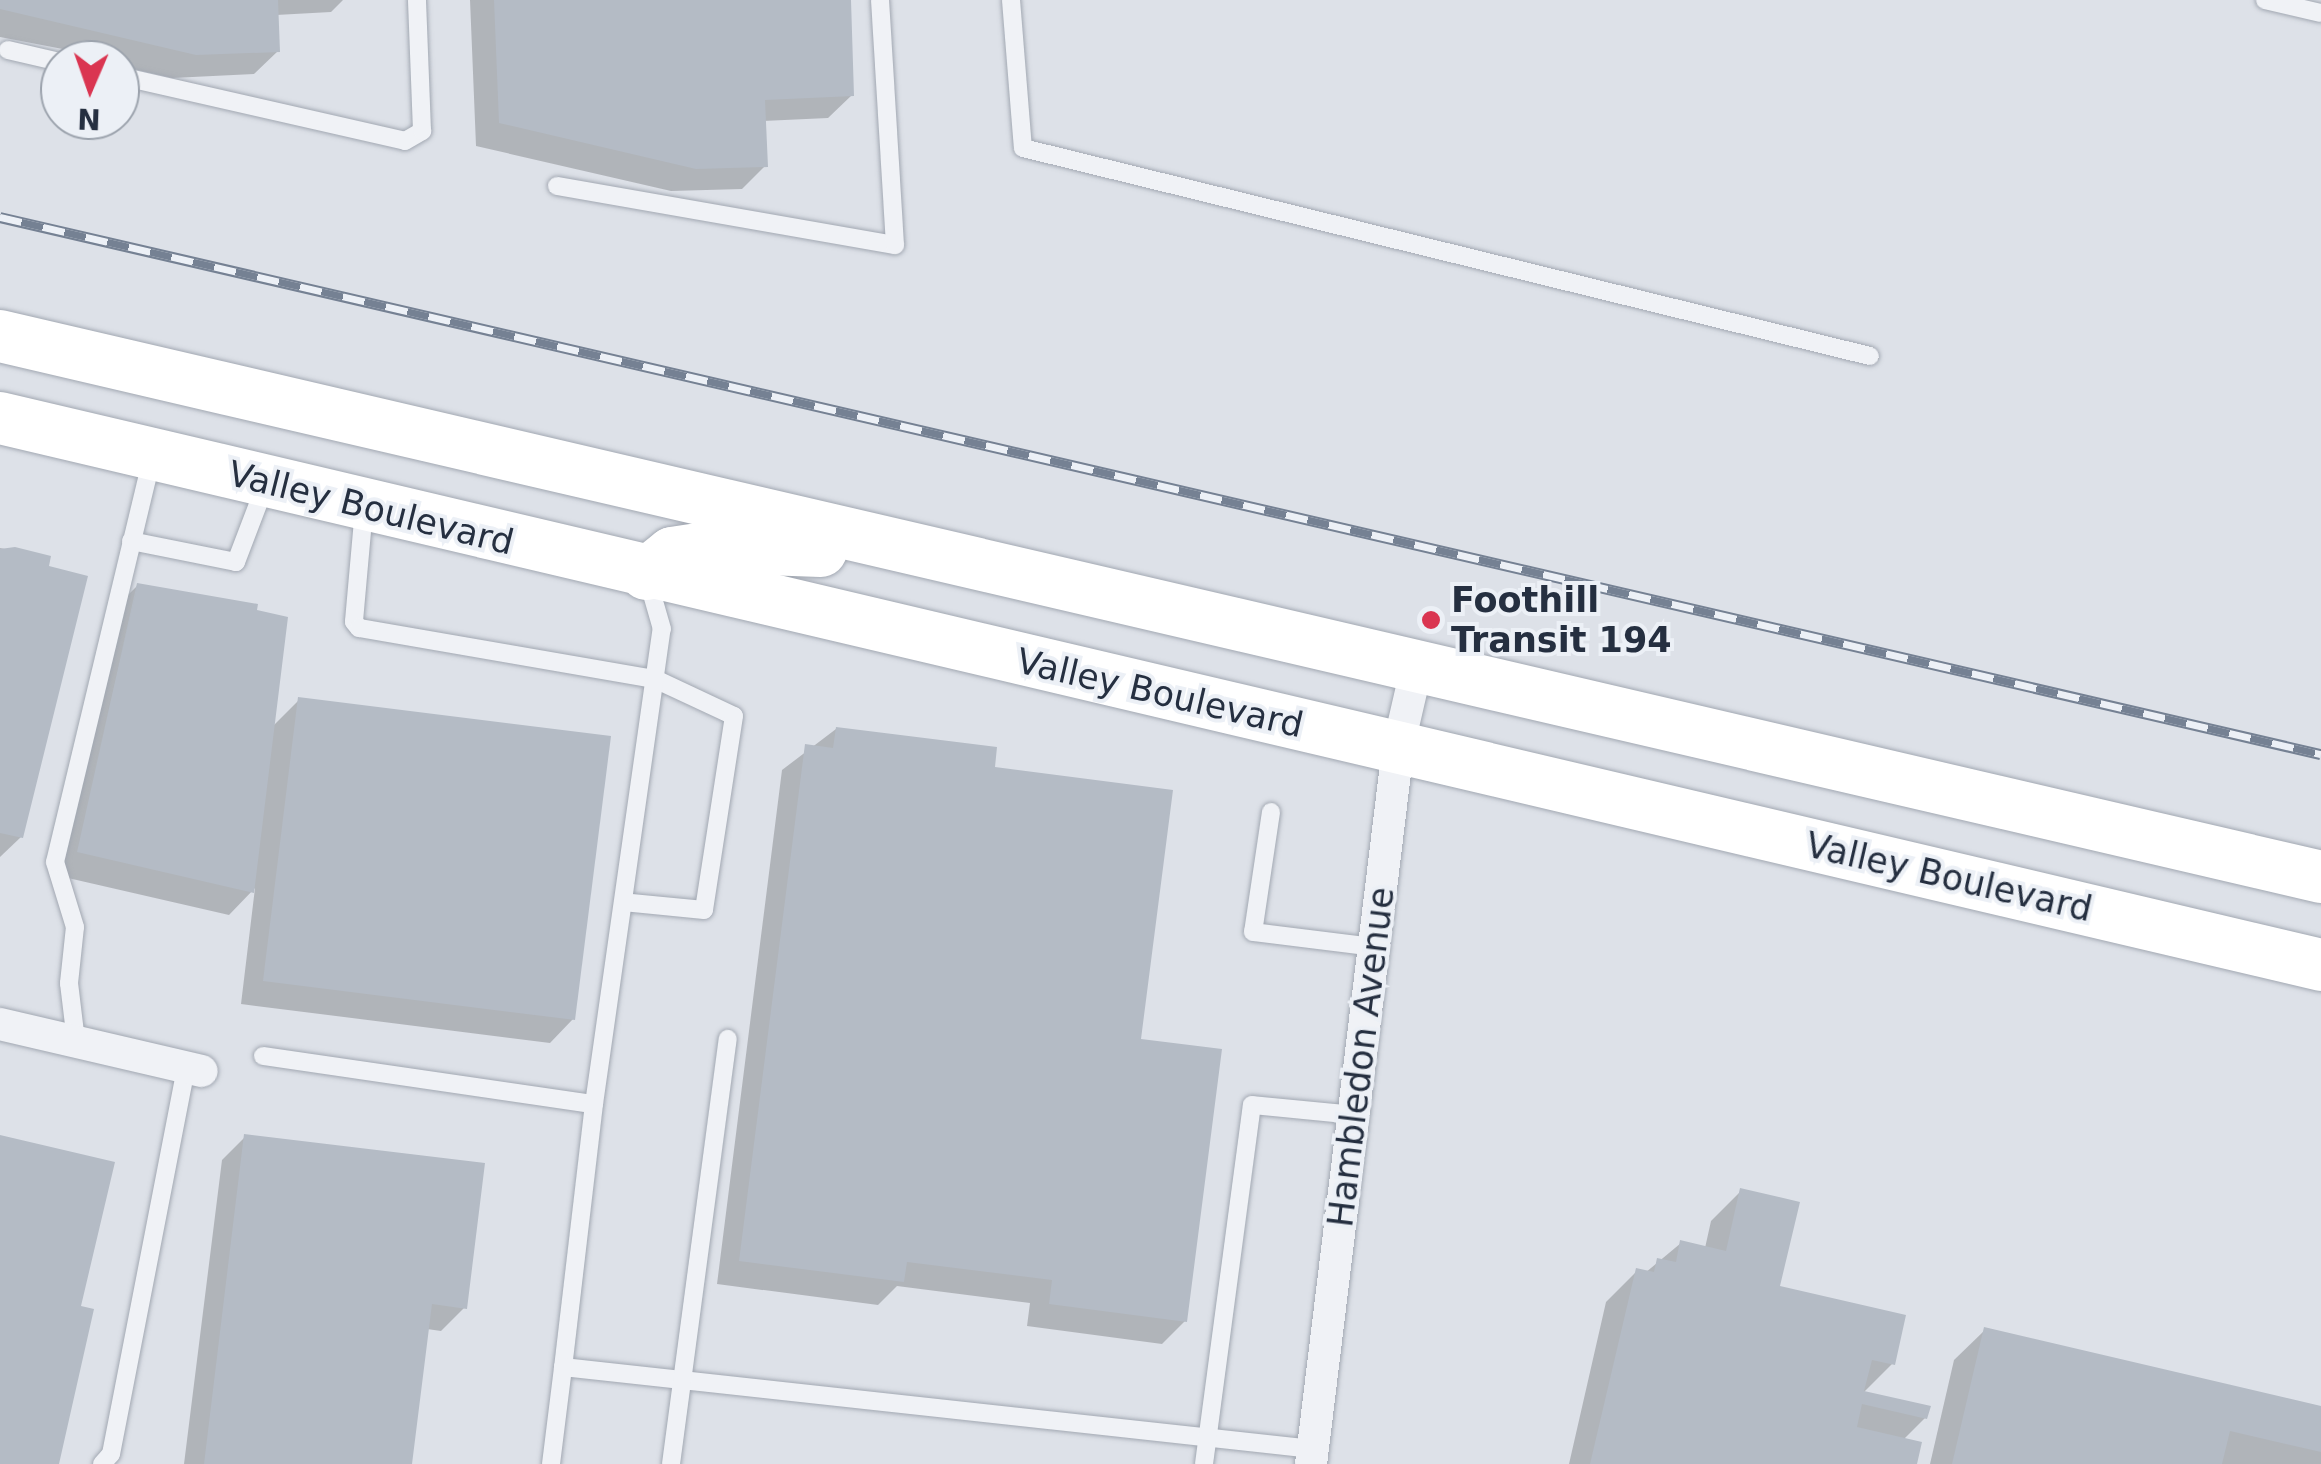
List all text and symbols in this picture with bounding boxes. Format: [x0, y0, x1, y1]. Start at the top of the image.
north arrow [40, 40, 140, 140]
text: N [77, 102, 101, 135]
street label: Valley Boulevard [224, 452, 518, 564]
place label: Foothill Transit 194 [1451, 579, 1672, 661]
marker: Foothill Transit 194 [1420, 609, 1442, 631]
street label: Valley Boulevard [1013, 640, 1307, 746]
street label: Valley Boulevard [1802, 824, 2096, 930]
street label: Hambledon Avenue [1319, 885, 1403, 1229]

